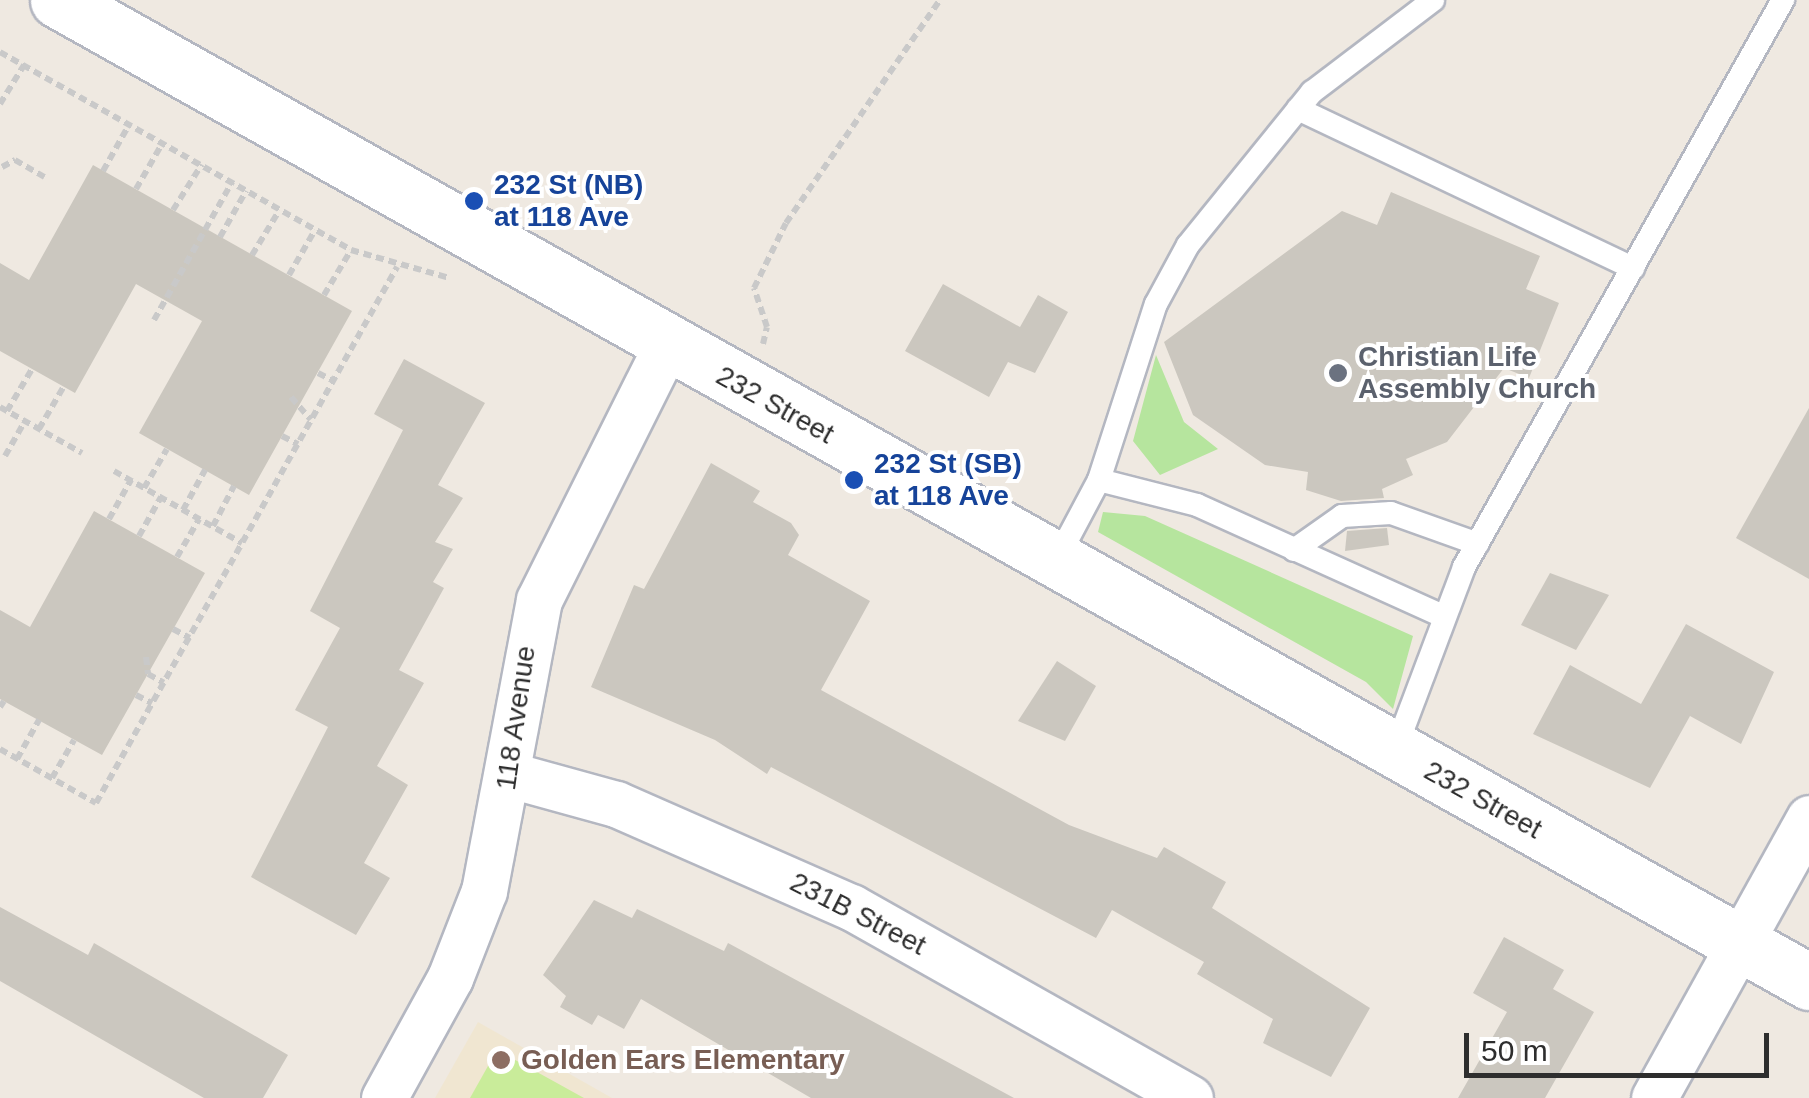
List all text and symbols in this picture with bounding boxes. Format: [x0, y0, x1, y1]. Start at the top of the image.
place label: 232 St (NB) at 118 Ave [494, 168, 643, 234]
marker: 232 St (NB) at 118 Ave [463, 190, 485, 212]
place label: Christian Life Assembly Church [1358, 340, 1596, 406]
street label: 232 Street [710, 359, 840, 451]
marker: Christian Life Assembly Church [1327, 362, 1349, 384]
place label: 232 St (SB) at 118 Ave [874, 447, 1022, 513]
marker: 232 St (SB) at 118 Ave [843, 469, 865, 491]
street label: 118 Avenue [489, 643, 543, 793]
street label: 232 Street [1418, 754, 1548, 846]
street label: 231B Street [784, 865, 932, 963]
scale bar [1469, 1013, 1774, 1075]
text: 50 m [1481, 1034, 1548, 1067]
place label: Golden Ears Elementary [521, 1043, 845, 1077]
marker: Golden Ears Elementary [490, 1049, 512, 1071]

